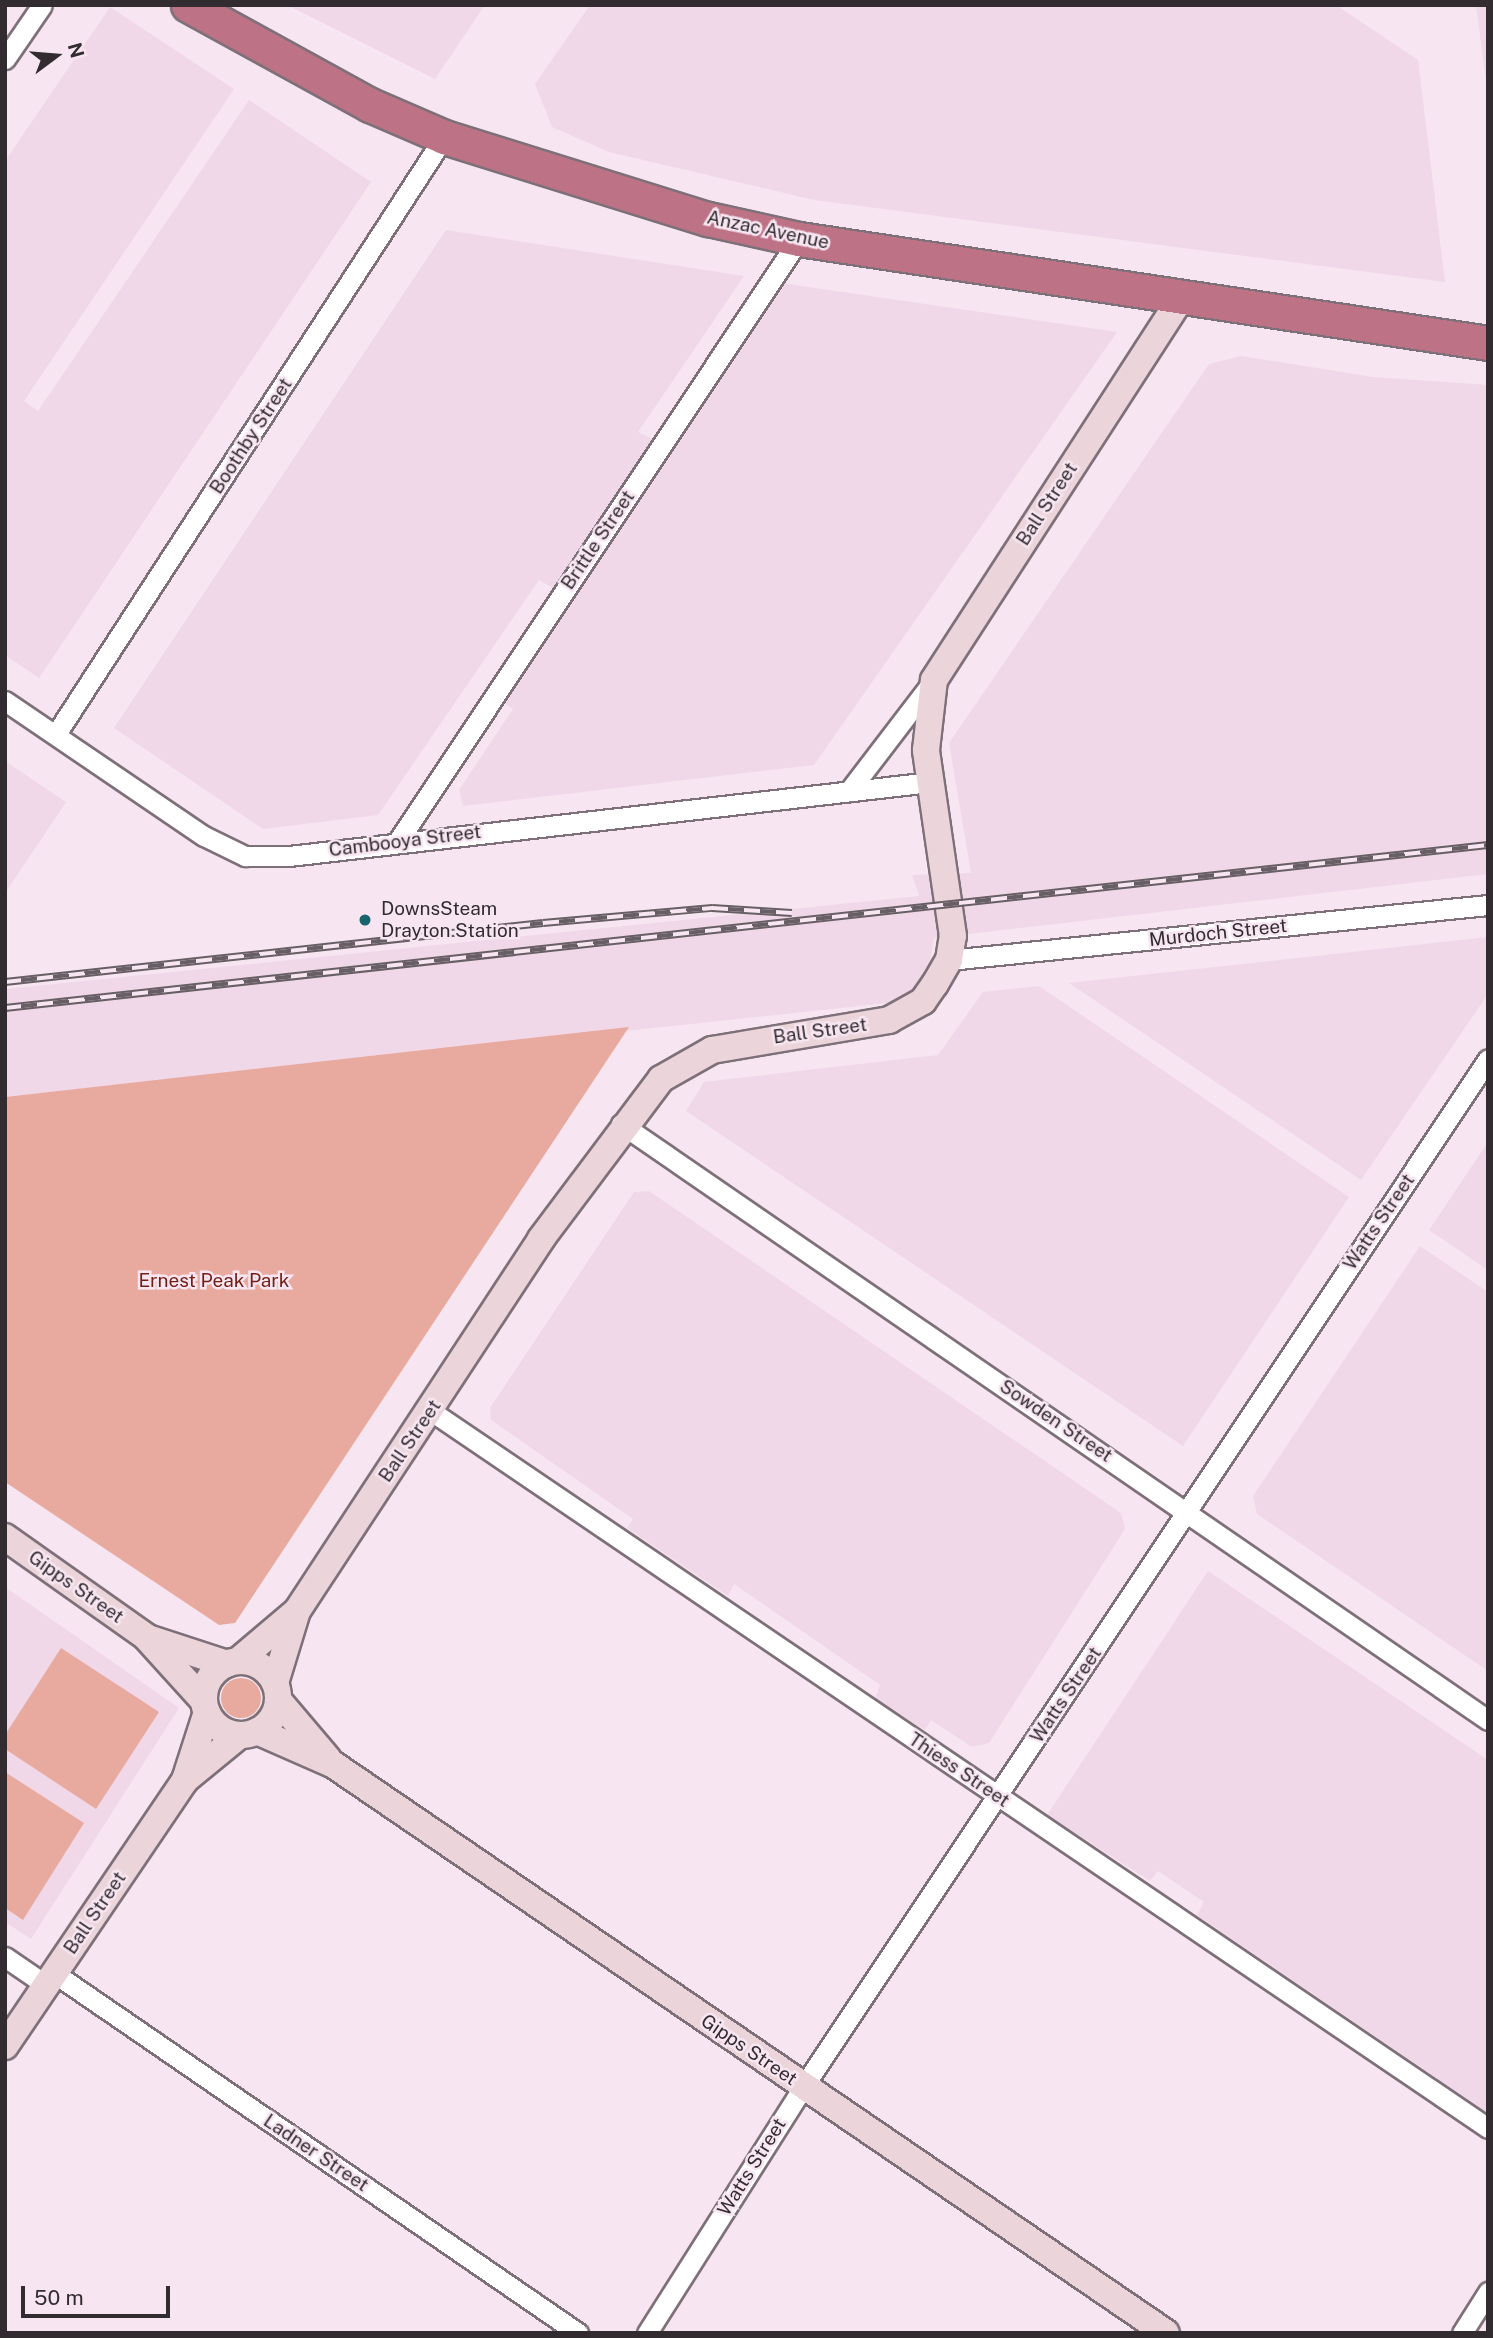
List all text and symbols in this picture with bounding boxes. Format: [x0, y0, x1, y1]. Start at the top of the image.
north arrow [21, 21, 91, 91]
text: N [64, 40, 89, 60]
street label: Anzac Avenue [705, 206, 831, 254]
street label: Boothby Street [205, 374, 297, 498]
street label: Ball Street [1012, 458, 1082, 550]
street label: Brittle Street [556, 486, 640, 594]
street label: Cambooya Street [328, 820, 482, 862]
place label: DownsSteam Drayton Station [381, 898, 519, 942]
marker: DownsSteam Drayton Station [355, 910, 375, 930]
street label: Murdoch Street [1148, 914, 1288, 952]
street label: Ball Street [772, 1013, 868, 1049]
street label: Watts Street [1339, 1170, 1419, 1274]
park label: Ernest Peak Park [139, 1270, 289, 1292]
street label: Sowden Street [995, 1375, 1117, 1467]
street label: Ball Street [374, 1395, 446, 1487]
street label: Gipps Street [24, 1546, 128, 1628]
street label: Watts Street [1026, 1643, 1106, 1747]
street label: Thiess Street [904, 1728, 1014, 1812]
street label: Ball Street [59, 1867, 131, 1959]
street label: Gipps Street [697, 2010, 801, 2090]
street label: Ladner Street [259, 2109, 373, 2197]
street label: Watts Street [713, 2114, 791, 2220]
scale bar [24, 2272, 173, 2316]
text: 50 m [34, 2285, 84, 2310]

